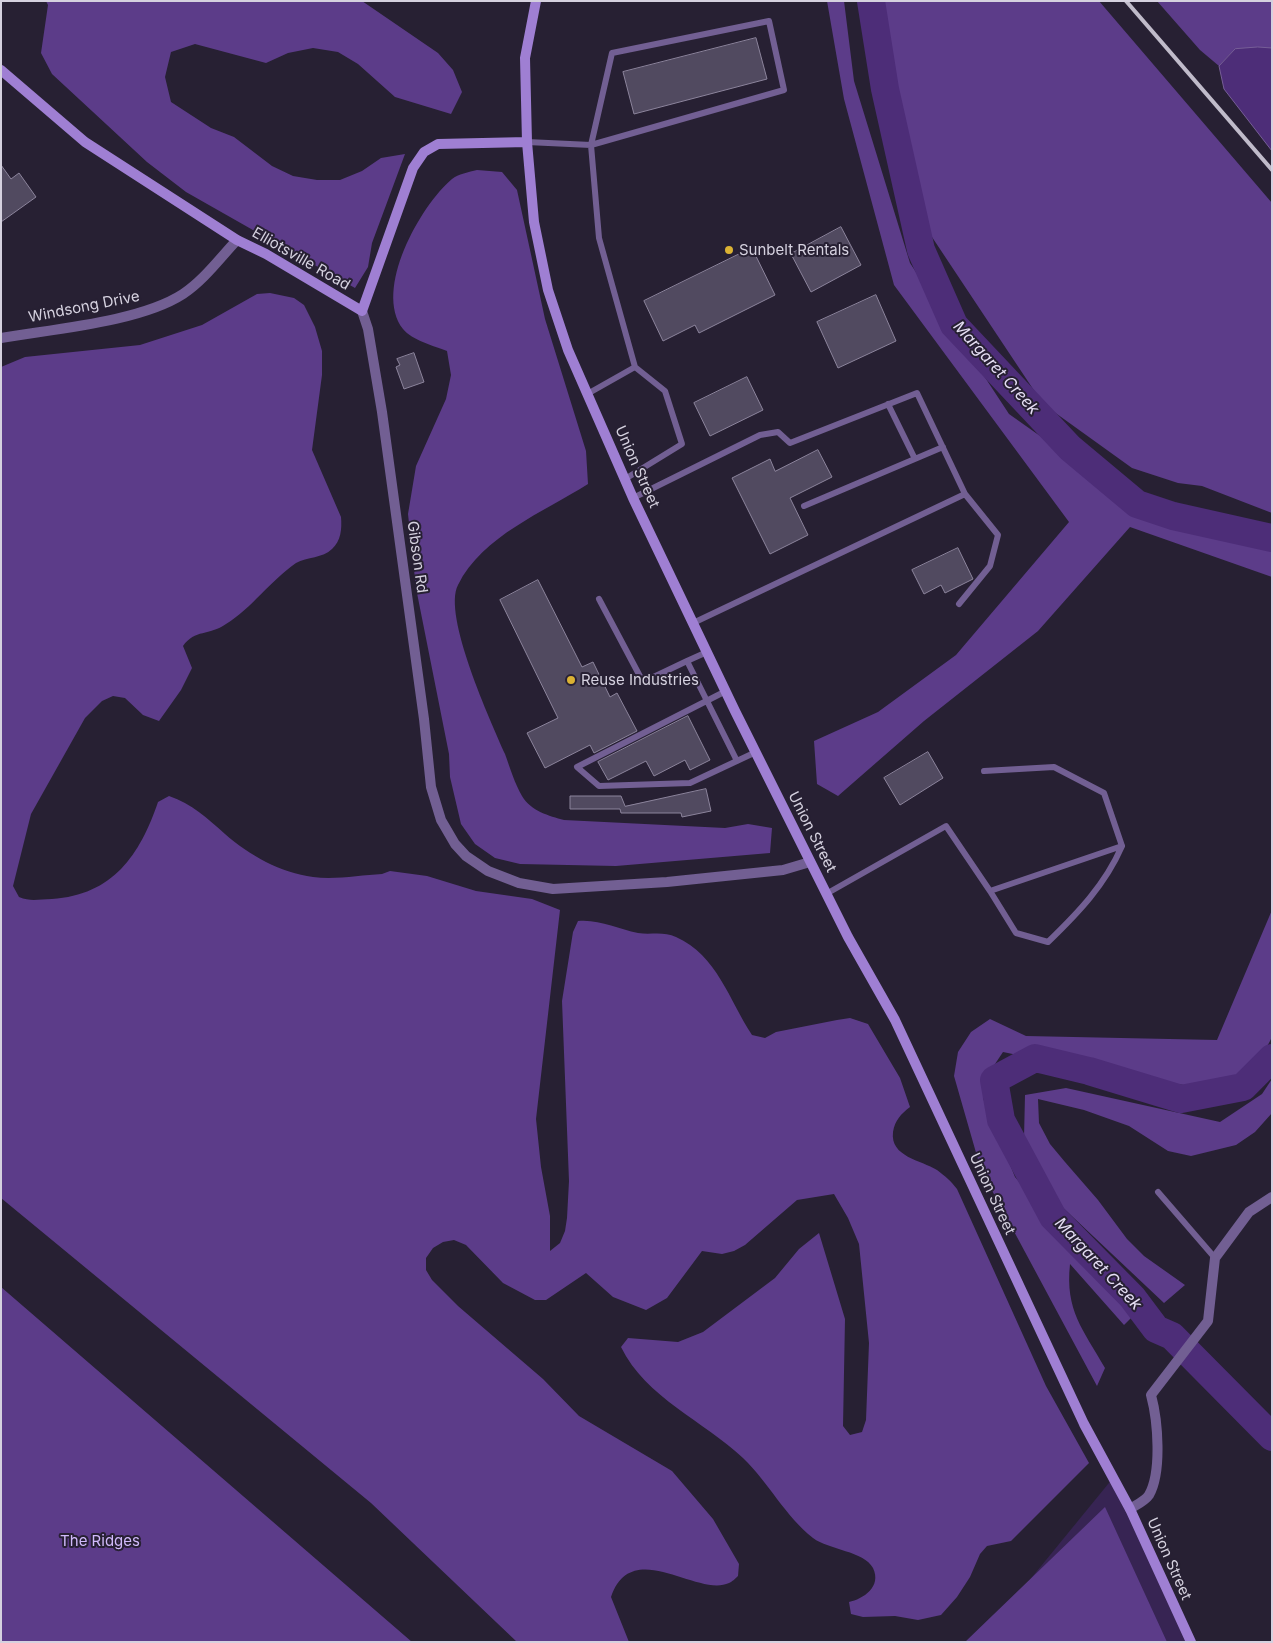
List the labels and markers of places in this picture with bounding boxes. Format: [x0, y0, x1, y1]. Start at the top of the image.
place label: Sunbelt Rentals [739, 241, 849, 259]
marker: Sunbelt Rentals [723, 244, 735, 256]
place label: Reuse Industries [581, 671, 699, 689]
marker: Reuse Industries [565, 674, 577, 686]

